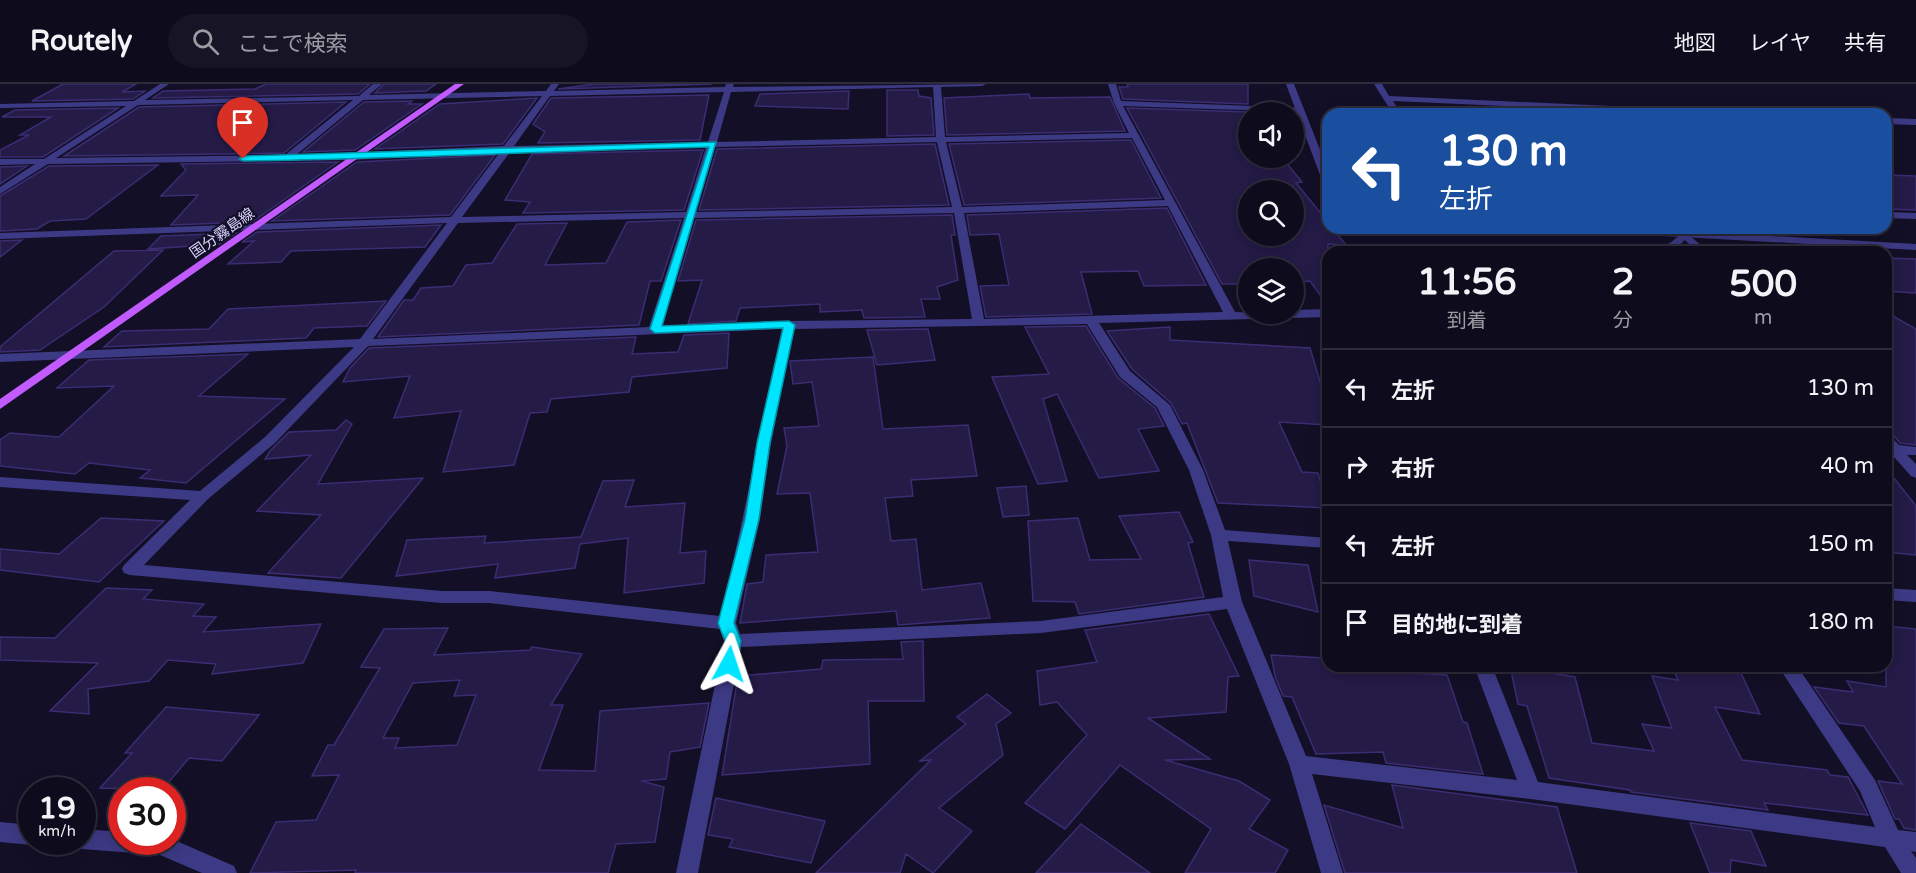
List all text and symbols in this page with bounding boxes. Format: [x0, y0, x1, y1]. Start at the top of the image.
search box [168, 14, 588, 68]
text: Routely [30, 24, 132, 58]
icon: search [189, 25, 222, 58]
text: ここで検索 [237, 31, 347, 57]
text: 地図 [1674, 31, 1716, 56]
text: レイヤ [1749, 31, 1811, 56]
text: 共有 [1844, 31, 1886, 56]
pin [217, 97, 268, 159]
map controls [1238, 102, 1304, 324]
button: sound [1238, 102, 1304, 168]
icon: arrive [226, 106, 259, 139]
text: 130 m [1439, 126, 1568, 177]
icon: left [1340, 132, 1418, 210]
button: search [1238, 180, 1304, 246]
text: 左折 [1439, 183, 1493, 216]
street label: 国分霧島線 [186, 204, 258, 262]
button: layers [1238, 258, 1304, 324]
text: 11:56 [1417, 261, 1517, 304]
text: 2 [1612, 261, 1634, 304]
text: 500 [1729, 263, 1797, 306]
text: m [1754, 306, 1772, 330]
text: 到着 [1447, 309, 1487, 333]
text: 分 [1613, 309, 1633, 333]
icon: left [1340, 372, 1373, 405]
text: 130 m [1807, 375, 1874, 401]
text: 左折 [1391, 378, 1435, 404]
icon: right [1340, 450, 1373, 483]
text: 40 m [1820, 453, 1874, 479]
text: 右折 [1391, 456, 1435, 482]
icon: left [1340, 528, 1373, 561]
text: 150 m [1807, 531, 1874, 557]
text: 左折 [1391, 534, 1435, 560]
icon: arrive [1340, 606, 1373, 639]
text: 180 m [1807, 609, 1874, 635]
text: 目的地に到着 [1391, 612, 1523, 638]
position arrow [697, 632, 761, 696]
speed limit sign: 30 [108, 777, 186, 855]
text: 19 [38, 790, 76, 827]
text: km/h [38, 822, 76, 840]

